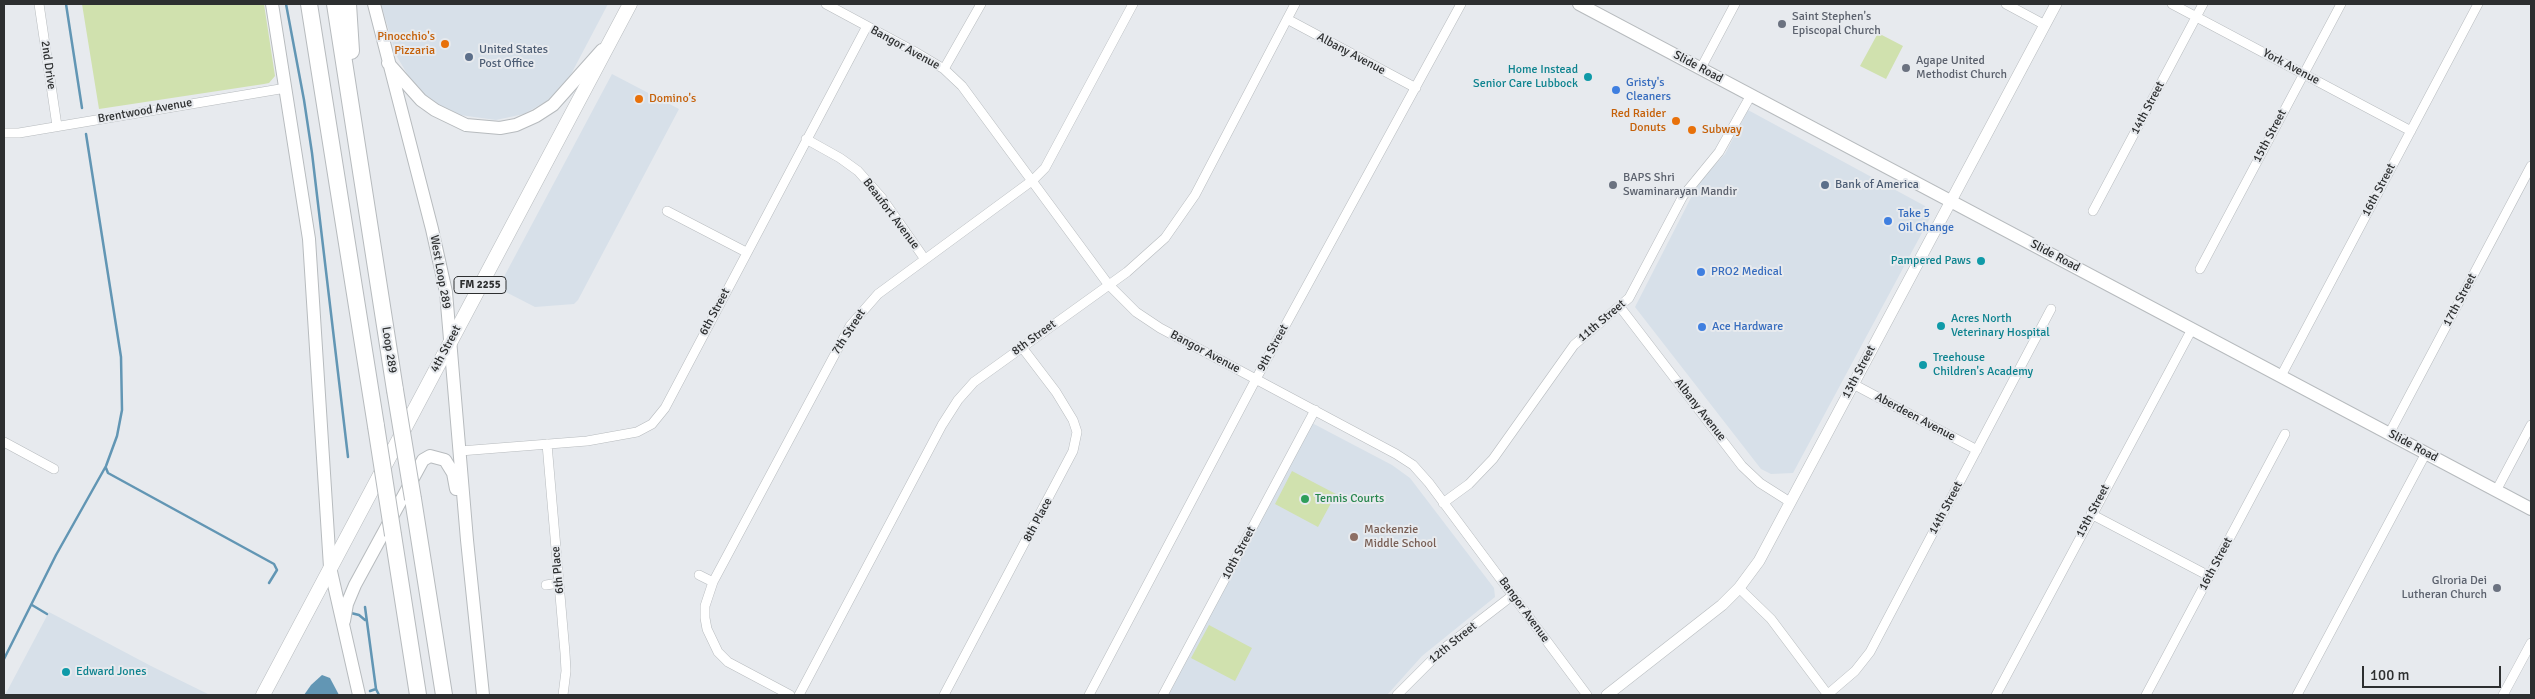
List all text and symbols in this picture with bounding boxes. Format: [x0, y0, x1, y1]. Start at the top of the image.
place label: Saint Stephen's Episcopal Church [1792, 10, 1881, 38]
marker: Saint Stephen's Episcopal Church [1776, 18, 1788, 30]
street label: Bangor Avenue [868, 23, 942, 73]
place label: Pinocchio's Pizzaria [377, 30, 435, 58]
street label: Albany Avenue [1314, 30, 1388, 78]
marker: Pinocchio's Pizzaria [439, 38, 451, 50]
street label: 2nd Drive [37, 40, 59, 90]
place label: United States Post Office [479, 43, 548, 71]
street label: York Avenue [2260, 46, 2322, 88]
street label: Slide Road [1671, 48, 1725, 86]
marker: United States Post Office [463, 51, 475, 63]
place label: Agape United Methodist Church [1916, 54, 2007, 82]
marker: Agape United Methodist Church [1900, 62, 1912, 74]
place label: Home Instead Senior Care Lubbock [1473, 63, 1578, 91]
marker: Home Instead Senior Care Lubbock [1582, 71, 1594, 83]
place label: Gristy's Cleaners [1626, 76, 1671, 104]
street label: 14th Street [2128, 79, 2168, 137]
marker: Gristy's Cleaners [1610, 84, 1622, 96]
place label: Domino's [649, 92, 696, 106]
marker: Domino's [633, 93, 645, 105]
street label: Brentwood Avenue [97, 96, 193, 126]
place label: Red Raider Donuts [1611, 107, 1666, 135]
street label: 15th Street [2250, 107, 2290, 165]
marker: Red Raider Donuts [1670, 115, 1682, 127]
place label: Subway [1702, 123, 1742, 137]
marker: Subway [1686, 124, 1698, 136]
street label: 16th Street [2359, 161, 2399, 219]
place label: BAPS Shri Swaminarayan Mandir [1623, 171, 1737, 199]
street label: Beaufort Avenue [860, 176, 922, 252]
place label: Bank of America [1835, 178, 1919, 192]
marker: BAPS Shri Swaminarayan Mandir [1607, 179, 1619, 191]
marker: Bank of America [1819, 179, 1831, 191]
place label: Take 5 Oil Change [1898, 207, 1954, 235]
marker: Take 5 Oil Change [1882, 215, 1894, 227]
street label: West Loop 289 [426, 234, 454, 310]
street label: Slide Road [2028, 237, 2082, 275]
place label: Pampered Paws [1891, 254, 1971, 268]
marker: Pampered Paws [1975, 255, 1987, 267]
place label: PRO2 Medical [1711, 265, 1782, 279]
marker: PRO2 Medical [1695, 266, 1707, 278]
street label: 17th Street [2440, 271, 2480, 329]
road number: FM 2255 [454, 276, 506, 294]
street label: 6th Street [697, 286, 733, 338]
street label: 11th Street [1575, 297, 1629, 345]
street label: 7th Street [829, 307, 869, 357]
place label: Acres North Veterinary Hospital [1951, 312, 2050, 340]
street label: 8th Street [1009, 317, 1059, 359]
place label: Ace Hardware [1712, 320, 1783, 334]
marker: Acres North Veterinary Hospital [1935, 320, 1947, 332]
marker: Ace Hardware [1696, 321, 1708, 333]
street label: 9th Street [1254, 322, 1292, 374]
street label: 4th Street [428, 323, 464, 375]
street label: Loop 289 [378, 326, 400, 374]
street label: Bangor Avenue [1168, 328, 1242, 376]
street label: 13th Street [1839, 343, 1879, 401]
place label: Treehouse Children's Academy [1933, 351, 2033, 379]
marker: Treehouse Children's Academy [1917, 359, 1929, 371]
street label: Albany Avenue [1671, 376, 1729, 444]
street label: Aberdeen Avenue [1872, 390, 1958, 444]
street label: Slide Road [2386, 427, 2440, 465]
street label: 14th Street [1926, 479, 1966, 537]
street label: 15th Street [2073, 482, 2113, 540]
place label: Tennis Courts [1315, 492, 1384, 506]
marker: Tennis Courts [1299, 493, 1311, 505]
street label: 8th Place [1020, 496, 1056, 544]
place label: Mackenzie Middle School [1364, 523, 1437, 551]
street label: 10th Street [1219, 524, 1259, 582]
marker: Mackenzie Middle School [1348, 531, 1360, 543]
street label: 16th Street [2196, 535, 2236, 593]
street label: 6th Place [549, 546, 567, 594]
place label: Glroria Dei Lutheran Church [2401, 574, 2487, 602]
street label: Bangor Avenue [1496, 575, 1552, 645]
marker: Glroria Dei Lutheran Church [2491, 582, 2503, 594]
street label: 12th Street [1426, 619, 1480, 667]
scale bar [2365, 656, 2504, 688]
place label: Edward Jones [76, 665, 146, 679]
marker: Edward Jones [60, 666, 72, 678]
text: 100 m [2370, 666, 2410, 684]

